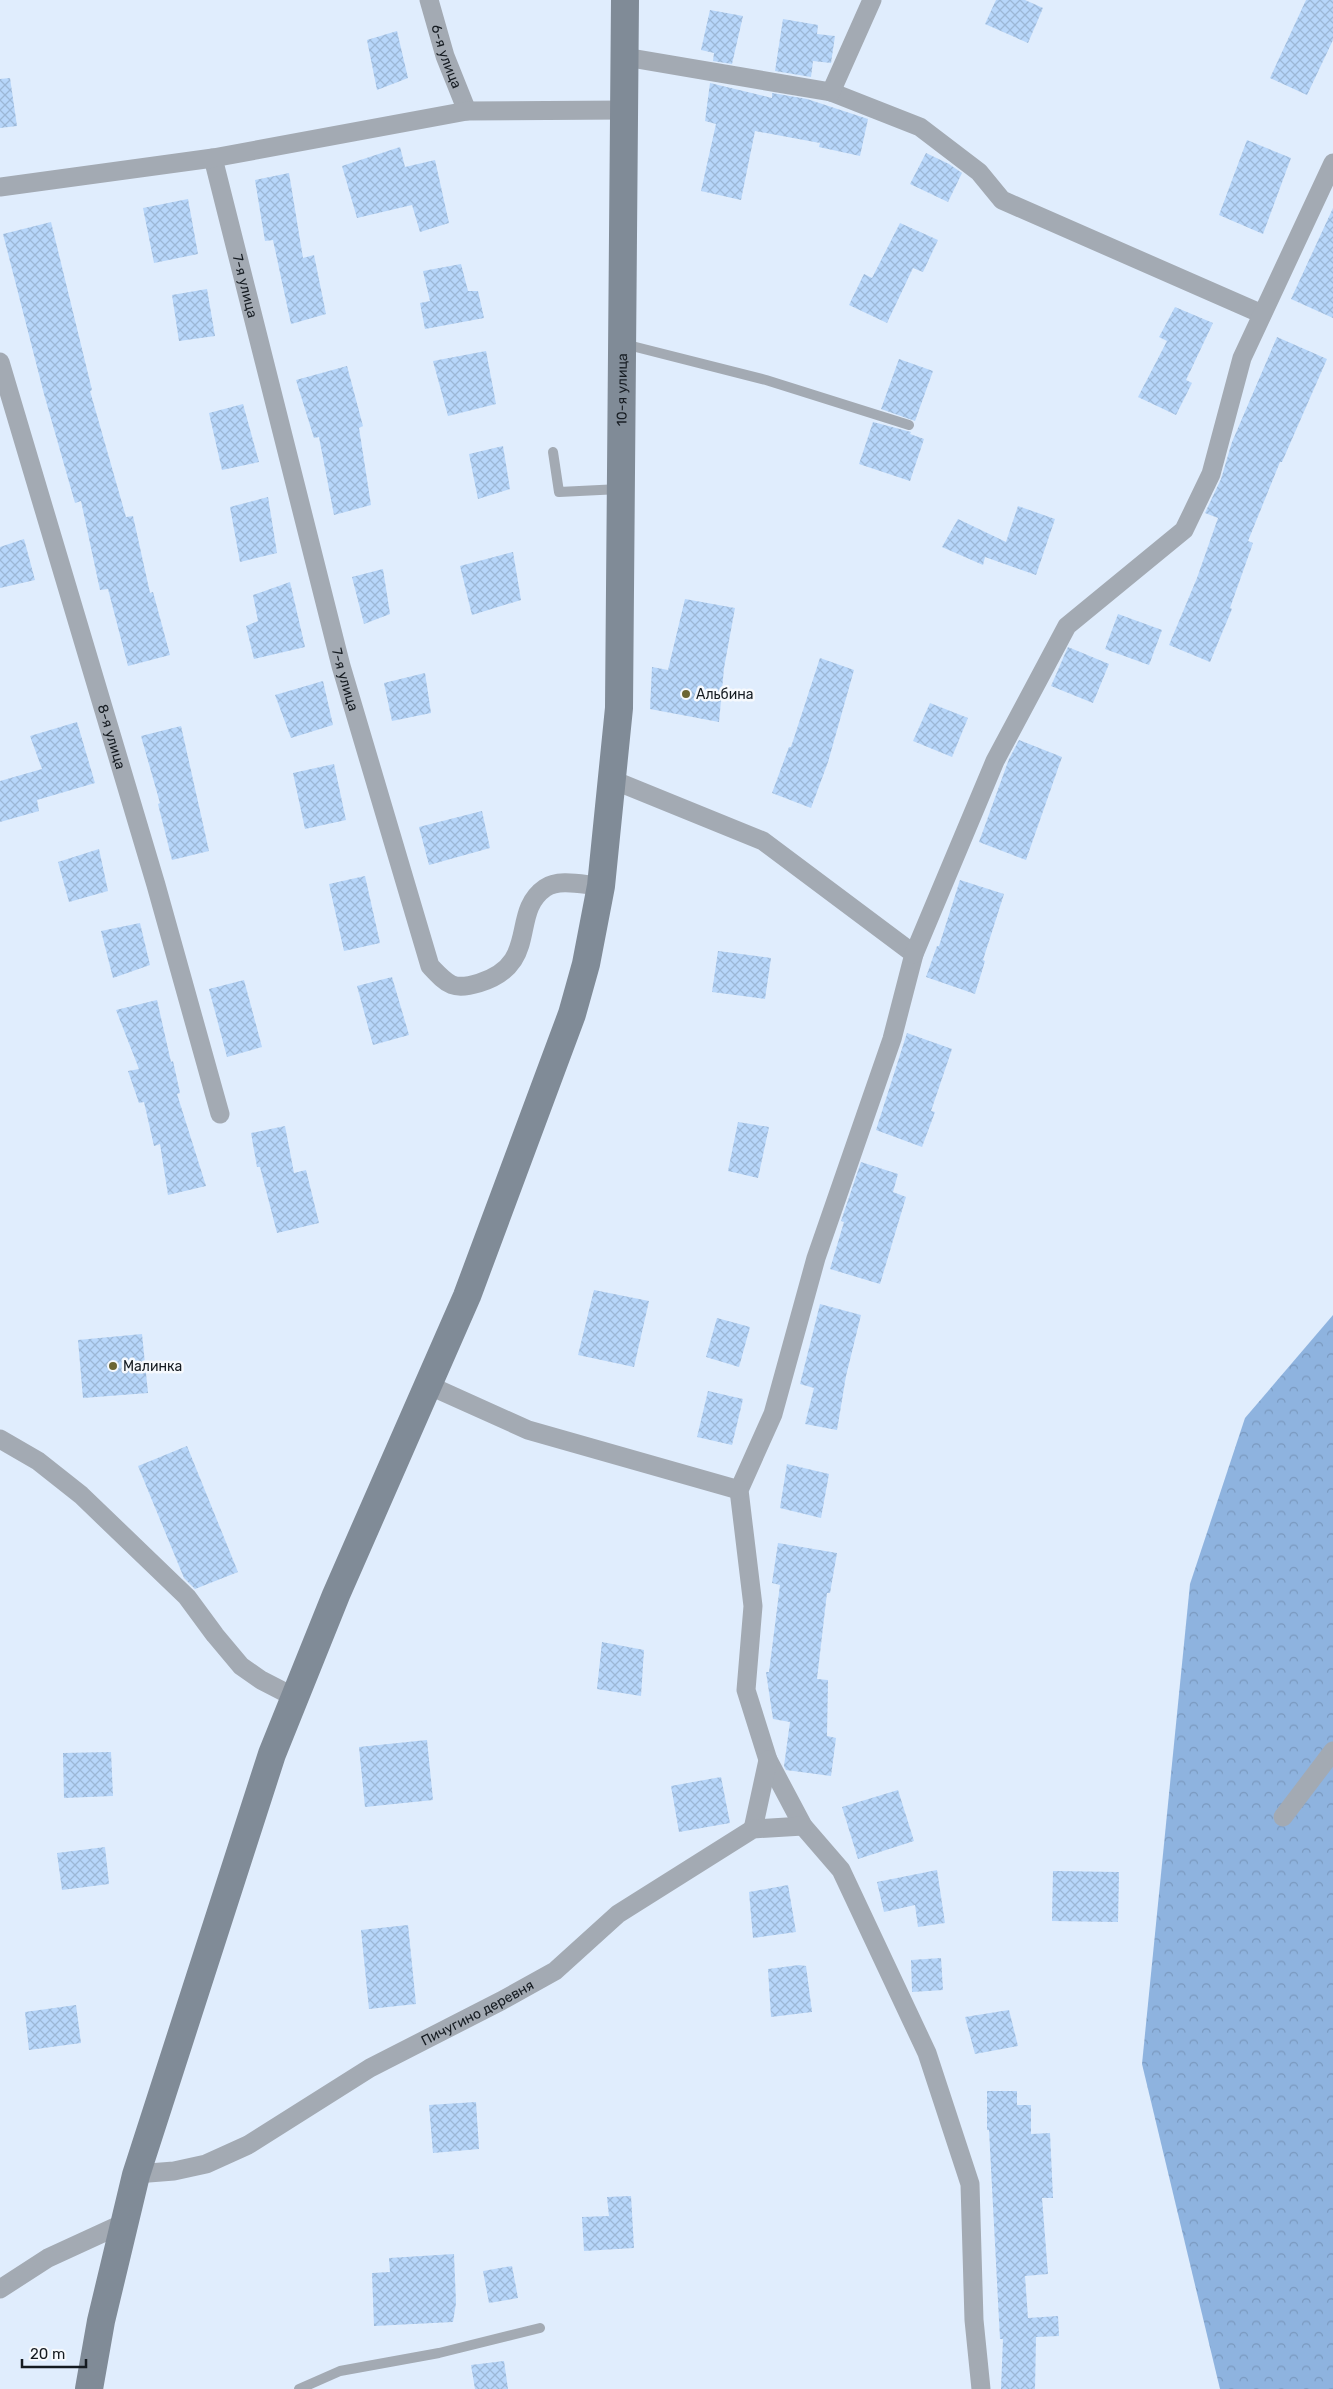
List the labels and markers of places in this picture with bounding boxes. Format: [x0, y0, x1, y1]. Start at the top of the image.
place label: Альбина [696, 686, 753, 703]
marker: Альбина [680, 688, 692, 700]
place label: Малинка [123, 1358, 182, 1375]
marker: Малинка [107, 1360, 119, 1372]

